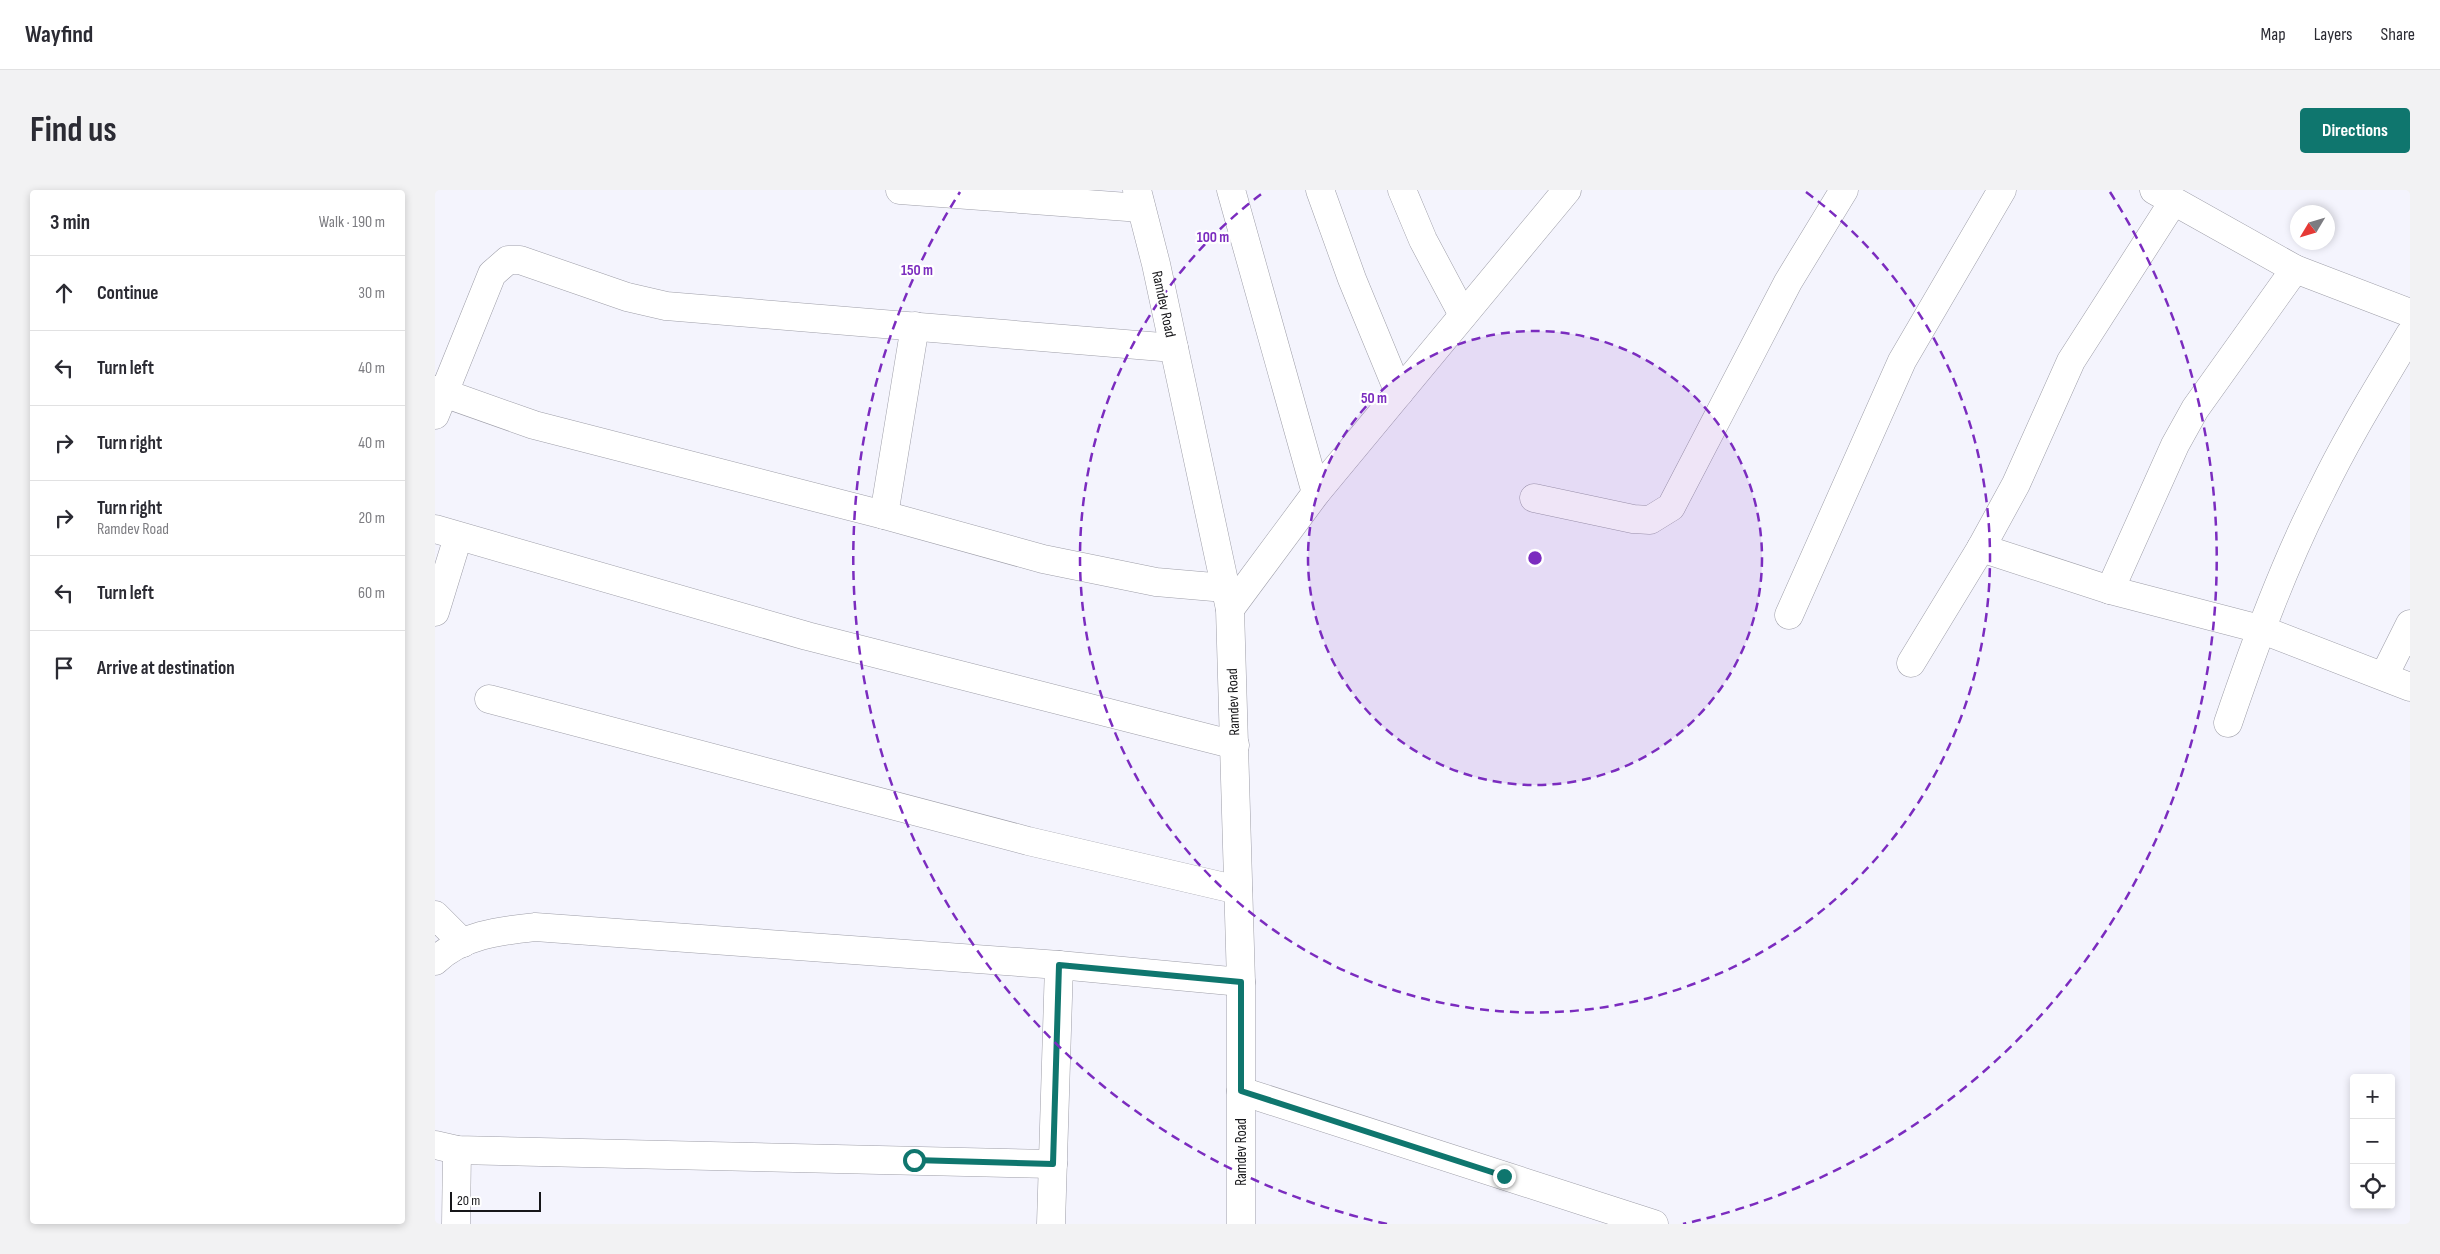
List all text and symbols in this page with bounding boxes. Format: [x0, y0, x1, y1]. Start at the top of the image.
text: Wayfind [25, 20, 93, 49]
text: Map [2261, 24, 2286, 45]
text: Layers [2314, 24, 2353, 45]
text: Share [2381, 24, 2415, 45]
button: Directions [2300, 108, 2410, 153]
text: Find us [30, 109, 117, 152]
north arrow [2290, 205, 2335, 250]
text: 3 min [50, 210, 90, 235]
text: Walk · 190 m [319, 213, 385, 232]
text: 100 m [1197, 228, 1229, 247]
text: 150 m [901, 261, 933, 280]
street label: Ramdev Road [1147, 269, 1180, 339]
icon: ahead [50, 279, 78, 307]
text: Continue [97, 282, 158, 305]
text: 30 m [358, 284, 385, 303]
icon: left [50, 354, 78, 382]
text: Turn left [97, 357, 154, 380]
text: 40 m [358, 359, 385, 378]
text: 50 m [1361, 389, 1387, 408]
icon: right [50, 429, 78, 457]
text: Turn right [97, 432, 162, 455]
text: 40 m [358, 434, 385, 453]
text: Turn right [97, 497, 162, 520]
icon: right [50, 504, 78, 532]
text: 20 m [358, 509, 385, 528]
text: Ramdev Road [97, 520, 169, 539]
centre of rings [1526, 549, 1544, 567]
icon: left [50, 579, 78, 607]
text: Turn left [97, 582, 154, 605]
text: 60 m [358, 584, 385, 603]
icon: arrive [50, 654, 78, 682]
text: Arrive at destination [97, 657, 235, 680]
street label: Ramdev Road [1223, 668, 1244, 736]
map controls [2350, 1074, 2395, 1209]
button: + [2350, 1074, 2395, 1119]
street label: Ramdev Road [1232, 1118, 1251, 1186]
button: − [2350, 1119, 2395, 1164]
route start [903, 1149, 926, 1172]
button: locate [2350, 1164, 2395, 1209]
route end [1493, 1165, 1516, 1188]
scale bar [450, 1189, 541, 1212]
text: 20 m [457, 1192, 480, 1209]

